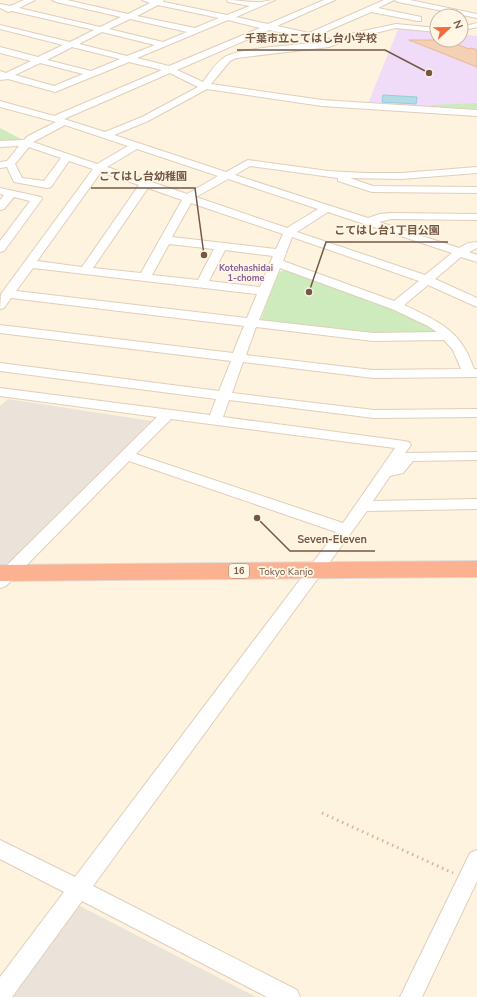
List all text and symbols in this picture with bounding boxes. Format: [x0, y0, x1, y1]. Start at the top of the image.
north arrow [429, 8, 469, 48]
text: N [449, 18, 466, 31]
callout: 千葉市立こてはし台小学校 [237, 27, 385, 50]
text: 千葉市立こてはし台小学校 [245, 31, 377, 46]
callout: こてはし台幼稚園 [91, 165, 195, 188]
text: こてはし台幼稚園 [99, 169, 187, 184]
callout: こてはし台1丁目公園 [326, 219, 448, 242]
text: こてはし台1丁目公園 [334, 223, 440, 238]
district label: Kotehashidai 1-chome [219, 262, 273, 284]
callout: Seven-Eleven [290, 528, 375, 551]
text: Seven-Eleven [297, 532, 367, 547]
road number: 16 [229, 564, 249, 578]
street label: Tokyo Kanjo [259, 565, 313, 579]

